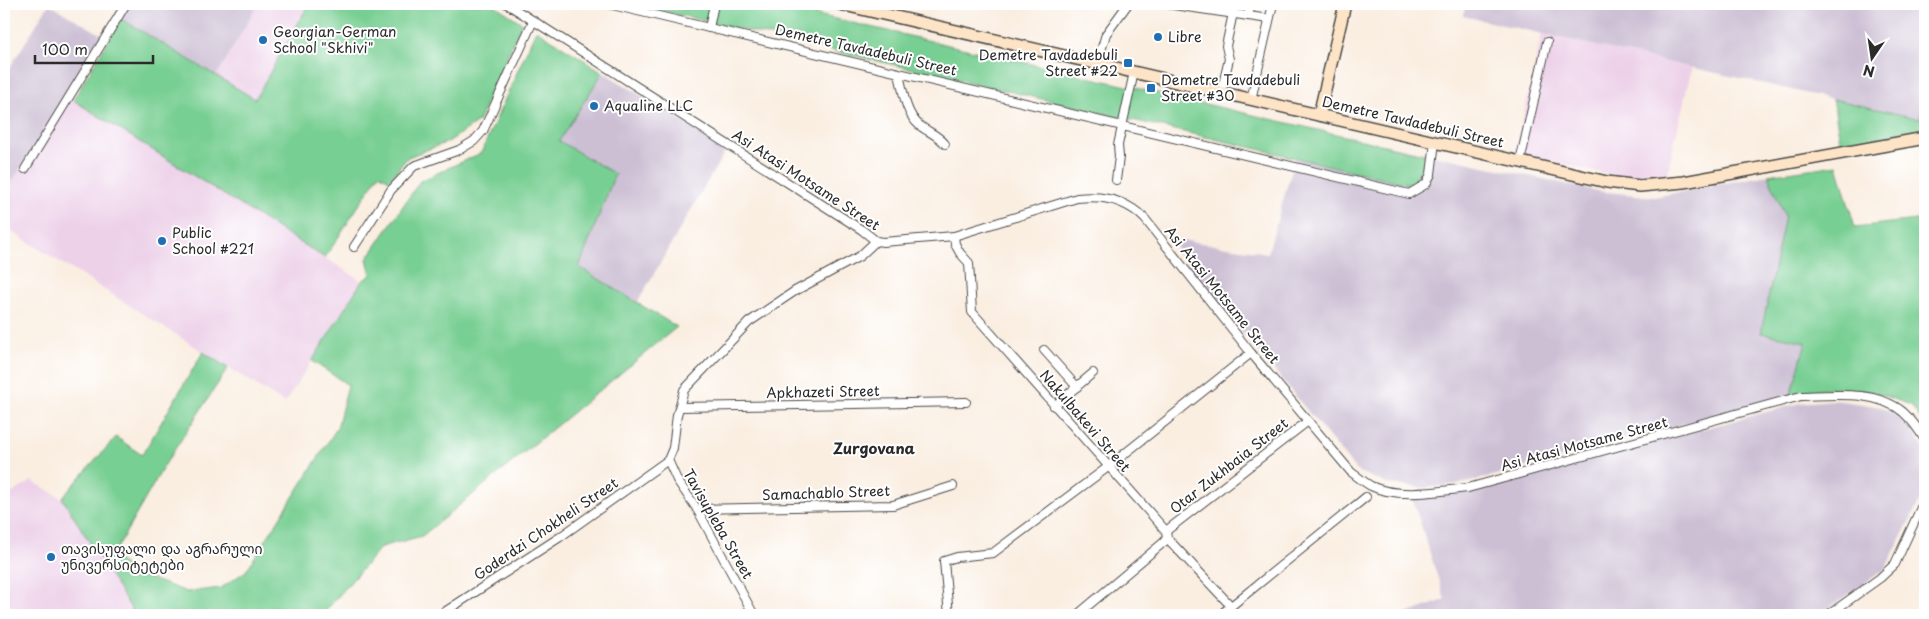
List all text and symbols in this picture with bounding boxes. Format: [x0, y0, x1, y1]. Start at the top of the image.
street label: Demetre Tavdadebuli Street [773, 18, 959, 81]
place label: Georgian-German School "Skhivi" [273, 21, 397, 58]
place label: Libre [1168, 26, 1202, 47]
marker: Libre [1152, 31, 1164, 43]
scale bar [35, 32, 152, 64]
north arrow [1846, 32, 1896, 82]
marker: Georgian-German School "Skhivi" [257, 34, 269, 46]
text: 100 m [42, 37, 88, 60]
place label: Demetre Tavdadebuli Street #22 [979, 44, 1118, 81]
marker: Demetre Tavdadebuli Street #22 [1122, 57, 1134, 69]
text: N [1861, 60, 1877, 83]
place label: Demetre Tavdadebuli Street #30 [1161, 69, 1300, 106]
marker: Demetre Tavdadebuli Street #30 [1145, 82, 1157, 94]
street label: Demetre Tavdadebuli Street [1320, 90, 1506, 153]
place label: Aqualine LLC [604, 95, 693, 116]
marker: Aqualine LLC [588, 100, 600, 112]
street label: Asi Atasi Motsame Street [728, 124, 884, 235]
street label: Asi Atasi Motsame Street [1160, 221, 1285, 368]
place label: Public School #221 [172, 222, 254, 259]
marker: Public School #221 [156, 235, 168, 247]
street label: Nakulbakevi Street [1035, 365, 1136, 476]
street label: Apkhazeti Street [766, 380, 880, 403]
street label: Asi Atasi Motsame Street [1498, 411, 1670, 476]
street label: Otar Zukhbaia Street [1165, 413, 1293, 519]
district label: Zurgovana [833, 436, 916, 459]
street label: Tavisupleba Street [678, 465, 759, 583]
street label: Goderdzi Chokheli Street [469, 472, 622, 585]
street label: Samachablo Street [762, 480, 891, 505]
place label: თავისუფალი და აგრარული უნივერსიტეტები [61, 538, 262, 575]
marker: თავისუფალი და აგრარული უნივერსიტეტები [45, 551, 57, 563]

